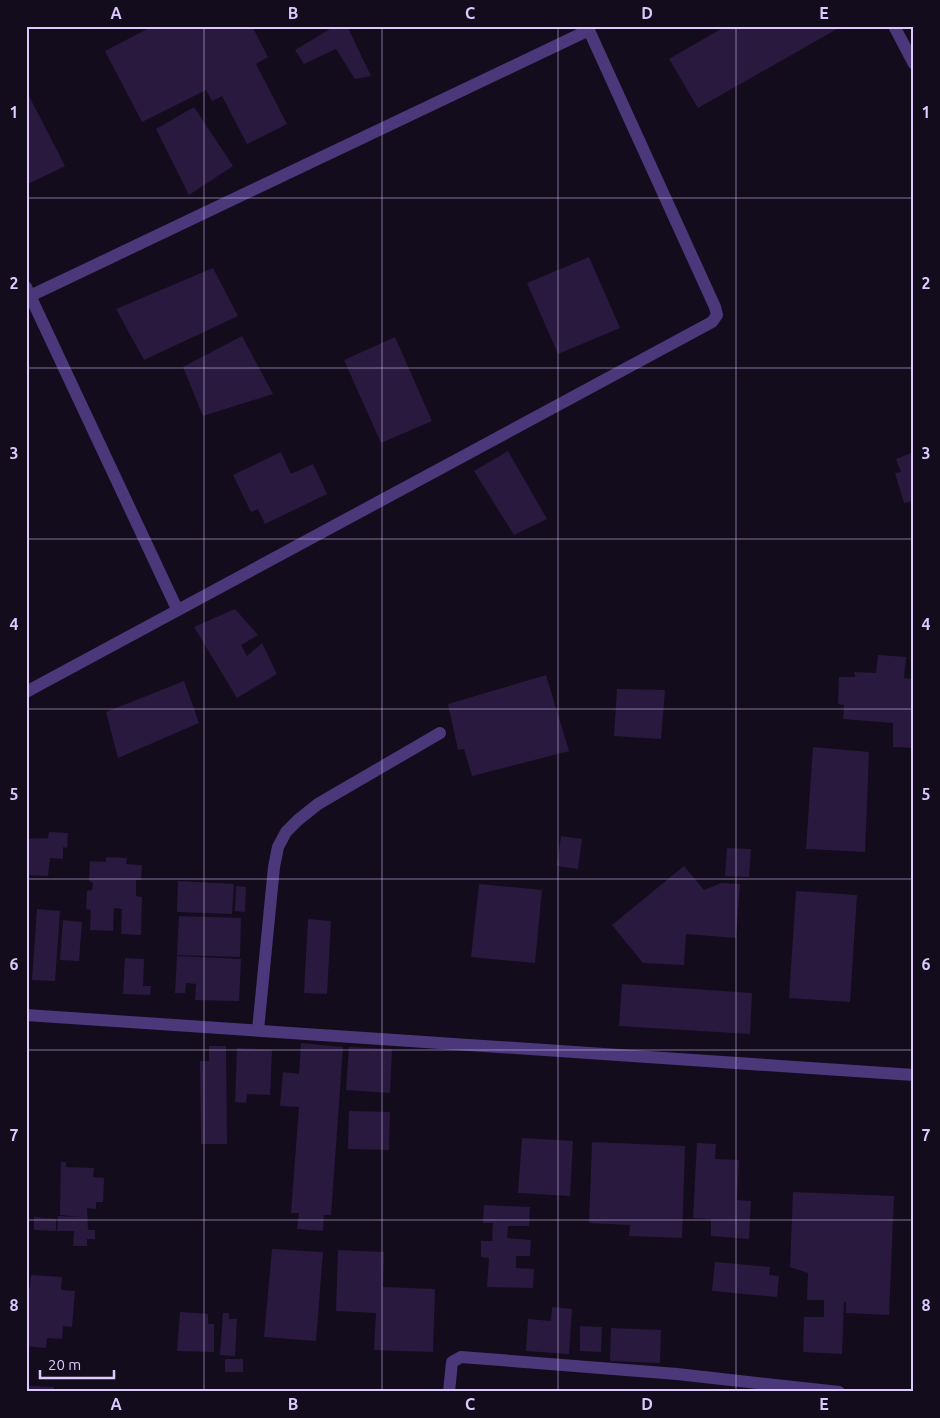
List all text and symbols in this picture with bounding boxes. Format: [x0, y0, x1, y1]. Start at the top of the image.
text: A [110, 4, 122, 22]
text: B [288, 4, 298, 22]
text: C [465, 4, 475, 22]
text: D [641, 4, 653, 22]
text: E [819, 4, 829, 22]
text: 1 [9, 103, 19, 121]
text: 1 [921, 103, 931, 121]
text: 2 [9, 274, 19, 292]
text: 2 [921, 274, 931, 292]
text: 3 [9, 444, 19, 462]
text: 3 [921, 444, 931, 462]
text: 4 [9, 615, 19, 633]
text: 4 [921, 615, 931, 633]
text: 5 [9, 785, 19, 803]
text: 5 [921, 785, 931, 803]
text: 6 [9, 955, 19, 973]
text: 6 [921, 955, 931, 973]
text: 7 [9, 1126, 19, 1144]
text: 7 [921, 1126, 931, 1144]
text: 8 [9, 1296, 19, 1314]
text: 8 [921, 1296, 931, 1314]
scale bar [40, 1348, 114, 1380]
text: 20 m [48, 1356, 81, 1373]
text: A [110, 1395, 122, 1413]
text: B [288, 1395, 298, 1413]
text: C [465, 1395, 475, 1413]
text: D [641, 1395, 653, 1413]
text: E [819, 1395, 829, 1413]

